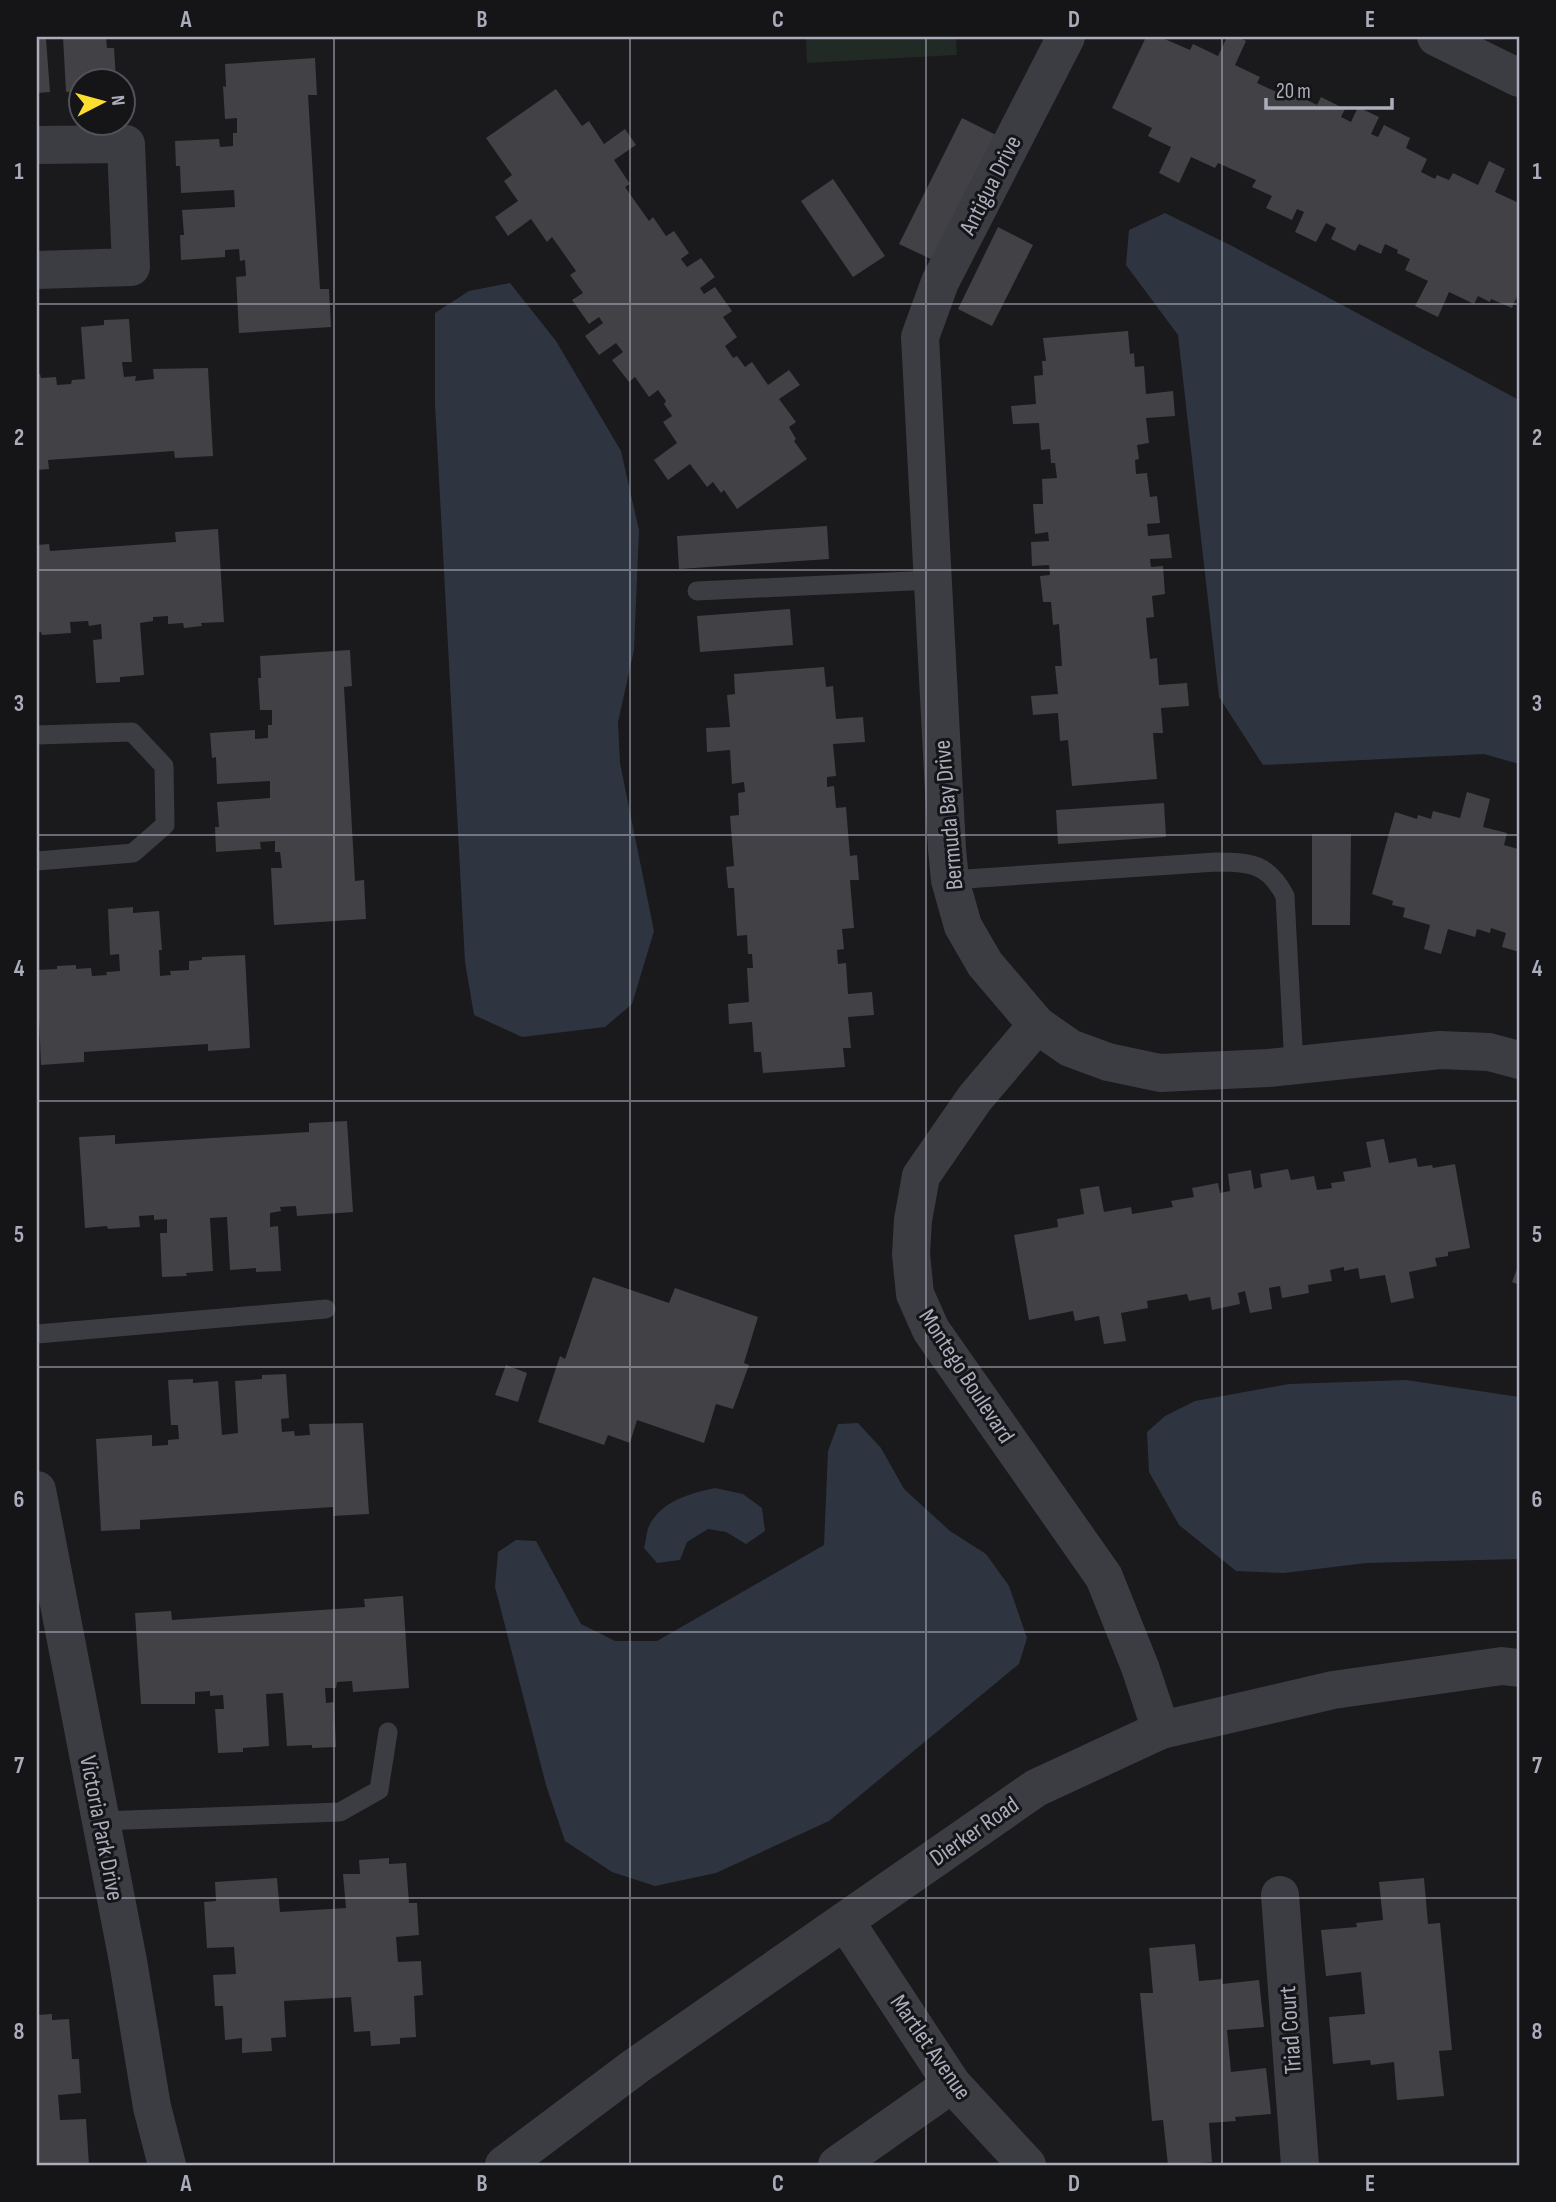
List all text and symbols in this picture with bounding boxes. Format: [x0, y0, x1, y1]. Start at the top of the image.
text: A [180, 6, 193, 34]
text: B [477, 6, 488, 34]
text: C [772, 6, 784, 34]
text: D [1068, 6, 1080, 34]
text: E [1365, 6, 1375, 34]
north arrow [66, 66, 136, 136]
scale bar [1266, 66, 1392, 110]
text: 20 m [1276, 79, 1311, 104]
text: N [105, 94, 129, 107]
street label: Antigua Drive [953, 131, 1028, 241]
text: 1 [14, 158, 24, 186]
text: 1 [1532, 158, 1542, 186]
text: 2 [14, 424, 24, 452]
text: 2 [1532, 424, 1542, 452]
text: 3 [14, 690, 24, 718]
text: 3 [1532, 690, 1542, 718]
street label: Bermuda Bay Drive [927, 739, 970, 891]
text: 4 [14, 955, 25, 983]
text: 4 [1532, 955, 1543, 983]
text: 5 [14, 1221, 24, 1249]
text: 5 [1532, 1221, 1542, 1249]
street label: Montego Boulevard [912, 1304, 1021, 1449]
text: 6 [14, 1486, 24, 1514]
text: 6 [1532, 1486, 1542, 1514]
text: 7 [14, 1752, 24, 1780]
text: 7 [1532, 1752, 1542, 1780]
street label: Victoria Park Drive [73, 1753, 130, 1903]
street label: Dierker Road [924, 1790, 1024, 1873]
street label: Triad Court [1273, 1985, 1308, 2075]
street label: Martlet Avenue [884, 1989, 977, 2106]
text: 8 [14, 2018, 25, 2046]
text: 8 [1532, 2018, 1543, 2046]
text: A [180, 2170, 193, 2198]
text: B [477, 2170, 488, 2198]
text: C [772, 2170, 784, 2198]
text: D [1068, 2170, 1080, 2198]
text: E [1365, 2170, 1375, 2198]

